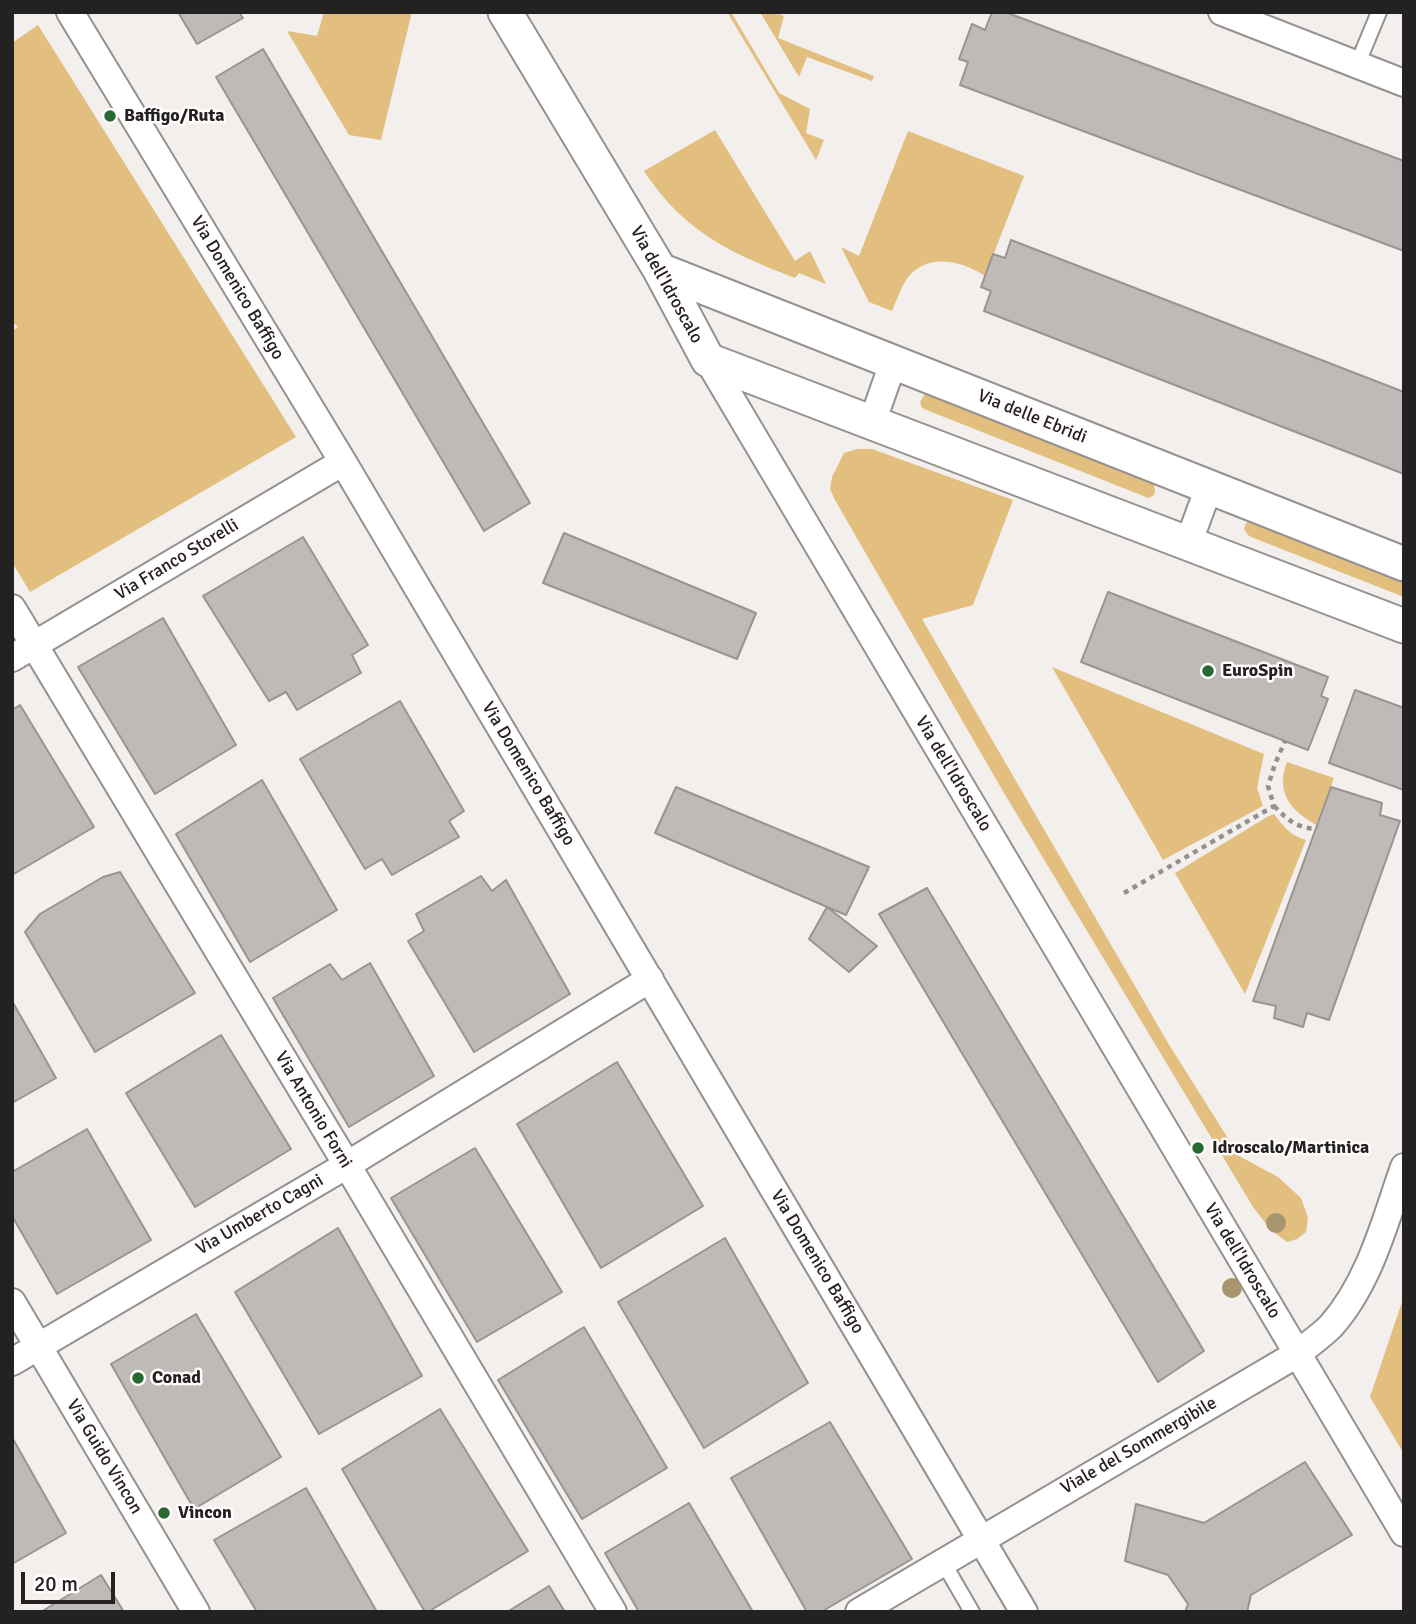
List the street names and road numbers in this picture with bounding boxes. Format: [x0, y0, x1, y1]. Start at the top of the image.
street label: Via Domenico Baffigo [186, 212, 288, 364]
street label: Via dell'Idroscalo [625, 223, 707, 347]
street label: Via delle Ebridi [974, 385, 1090, 449]
street label: Via Franco Storelli [111, 515, 243, 605]
street label: Via Domenico Baffigo [477, 698, 579, 850]
street label: Via dell'Idroscalo [910, 712, 996, 836]
street label: Via Antonio Forni [270, 1048, 356, 1172]
street label: Via Umberto Cagni [192, 1170, 328, 1260]
street label: Via Domenico Baffigo [766, 1186, 868, 1338]
street label: Via dell'Idroscalo [1199, 1199, 1285, 1323]
street label: Viale del Sommergibile [1057, 1393, 1221, 1499]
street label: Via Guido Vincon [61, 1396, 147, 1518]

